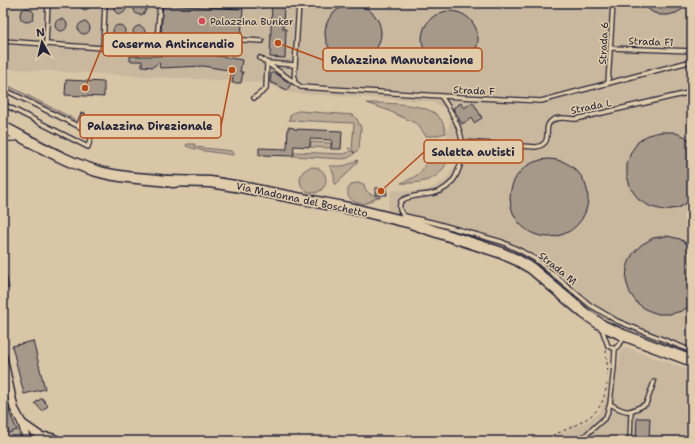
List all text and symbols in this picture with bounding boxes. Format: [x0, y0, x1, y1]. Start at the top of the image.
place label: Palazzina Bunker [210, 15, 294, 28]
marker: Palazzina Bunker [197, 16, 207, 26]
street label: Strada 6 [596, 21, 611, 65]
north arrow [22, 22, 62, 62]
text: N [35, 25, 46, 41]
callout: Caserma Antincendio [103, 33, 242, 56]
street label: Strada F1 [628, 34, 674, 49]
text: Caserma Antincendio [112, 37, 234, 52]
callout: Palazzina Manutenzione [323, 48, 482, 71]
text: Palazzina Manutenzione [330, 53, 474, 68]
street label: Strada F [453, 83, 495, 98]
street label: Strada L [570, 96, 613, 117]
callout: Palazzina Direzionale [80, 115, 221, 138]
text: Palazzina Direzionale [87, 119, 213, 134]
callout: Saletta autisti [424, 140, 523, 163]
text: Saletta autisti [431, 145, 515, 160]
street label: Via Madonna del Boschetto [235, 179, 369, 220]
street label: Strada M [536, 249, 580, 288]

